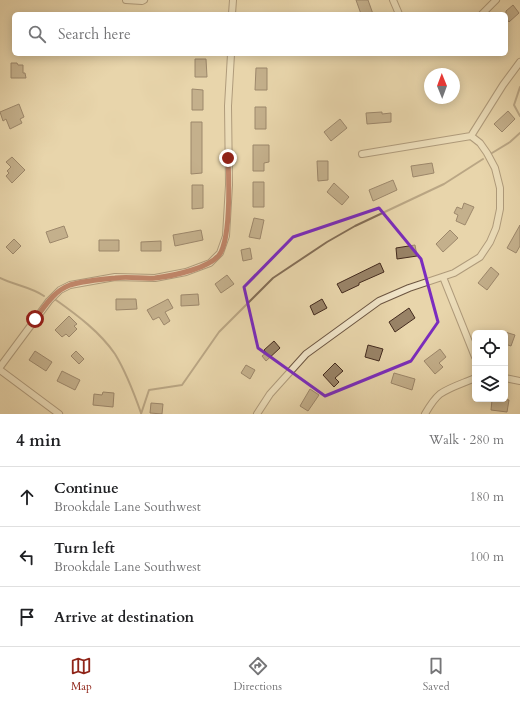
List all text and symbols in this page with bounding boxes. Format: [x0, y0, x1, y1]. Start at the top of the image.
search box [12, 12, 508, 56]
icon: search [26, 23, 48, 45]
text: Search here [58, 24, 131, 44]
north arrow [424, 68, 460, 104]
route end [219, 149, 237, 167]
route start [26, 310, 44, 328]
map controls [472, 330, 508, 402]
button: locate [472, 330, 508, 366]
button: layers [472, 366, 508, 402]
text: 4 min [16, 429, 61, 452]
text: Walk · 280 m [429, 431, 504, 449]
text: Continue [54, 478, 119, 498]
icon: ahead [16, 486, 38, 508]
text: 180 m [470, 488, 504, 506]
text: Brookdale Lane Southwest [54, 498, 201, 516]
text: Turn left [54, 538, 115, 558]
icon: left [16, 546, 38, 568]
text: 100 m [470, 548, 504, 566]
text: Brookdale Lane Southwest [54, 558, 201, 576]
icon: arrive [16, 606, 38, 628]
text: Arrive at destination [54, 607, 194, 627]
tab: Map [70, 655, 92, 694]
tab: Directions [233, 655, 282, 694]
tab: Saved [423, 655, 450, 694]

